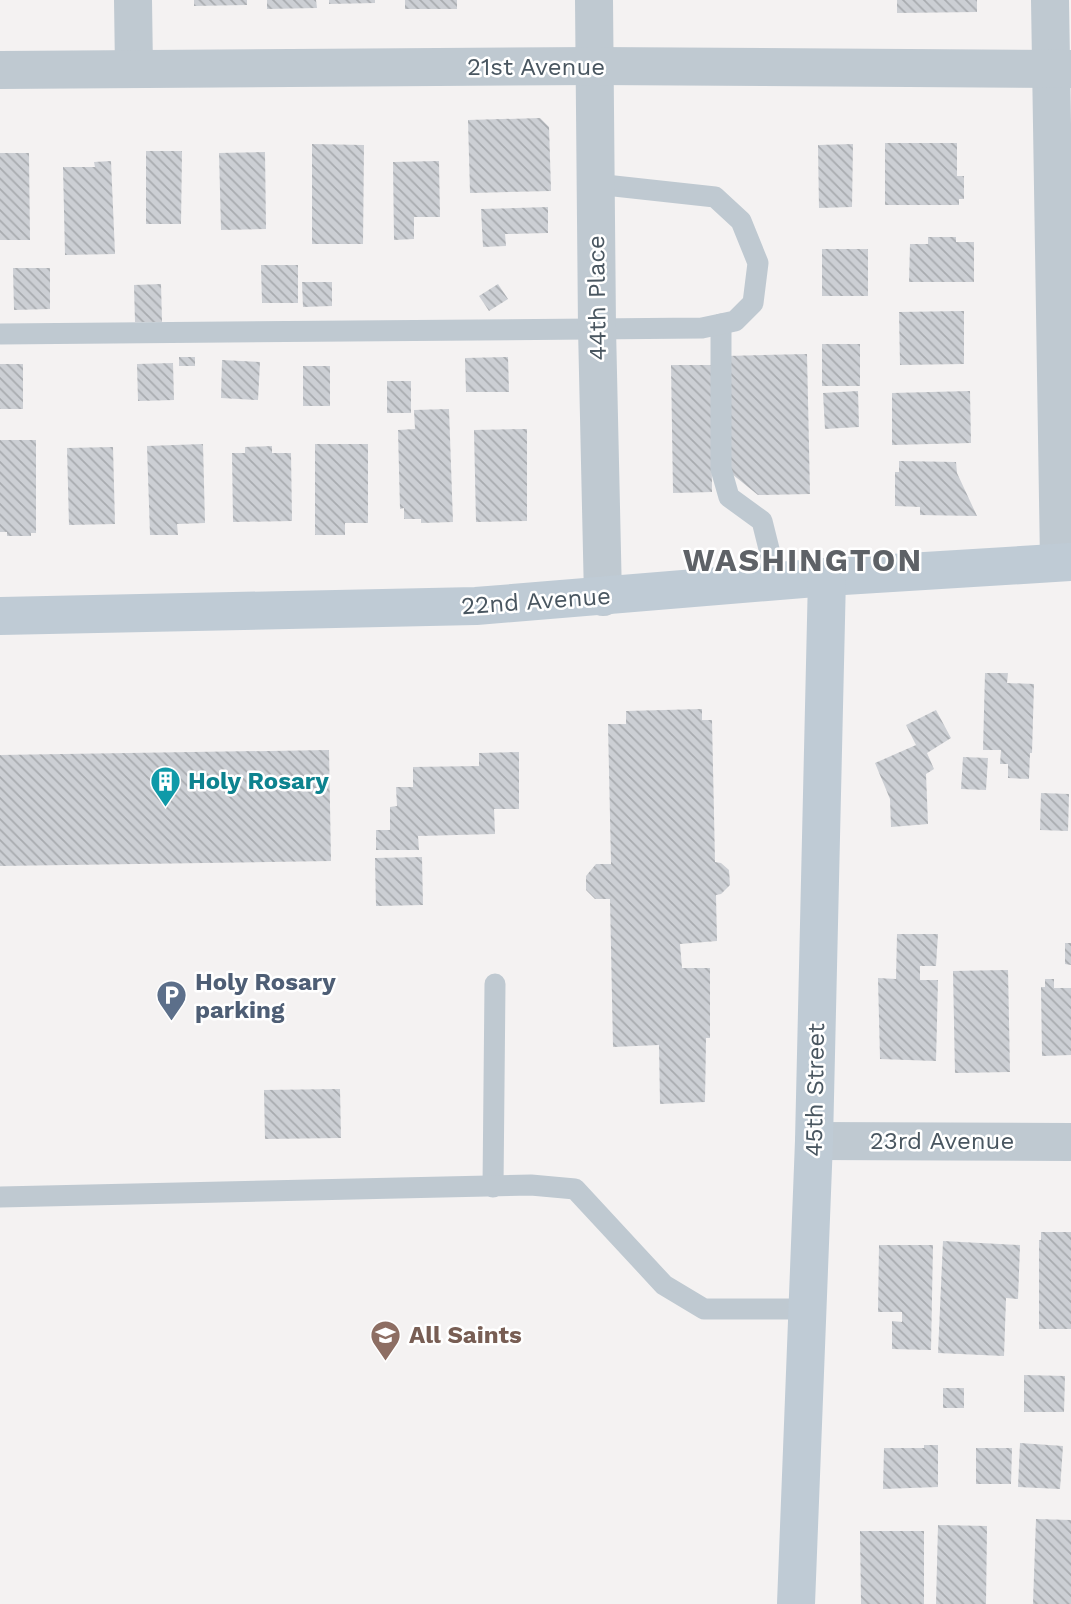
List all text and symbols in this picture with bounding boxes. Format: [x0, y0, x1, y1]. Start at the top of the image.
street label: 21st Avenue [467, 53, 605, 81]
street label: 44th Place [582, 235, 612, 361]
district label: WASHINGTON [683, 541, 923, 579]
street label: 22nd Avenue [460, 582, 612, 620]
building icon: Holy Rosary [148, 764, 182, 808]
place label: Holy Rosary [188, 767, 329, 795]
place label: Holy Rosary parking [195, 968, 336, 1024]
parking icon: Holy Rosary parking [155, 979, 189, 1023]
street label: 45th Street [800, 1023, 830, 1157]
street label: 23rd Avenue [870, 1127, 1014, 1155]
school or university icon: All Saints [369, 1318, 403, 1362]
place label: All Saints [409, 1321, 522, 1349]

